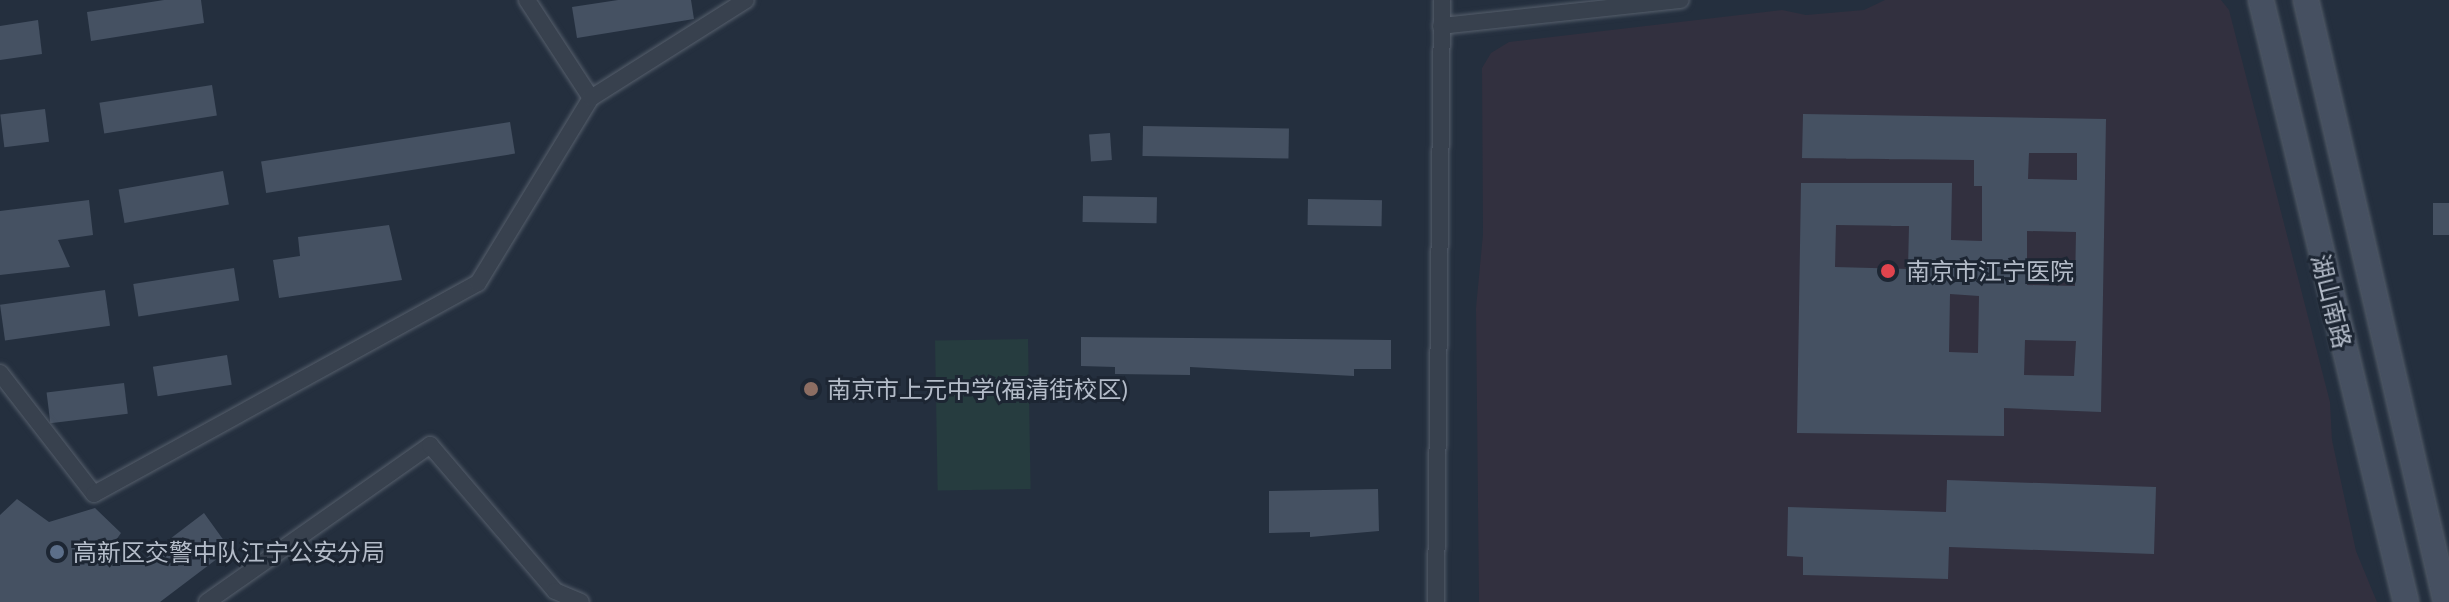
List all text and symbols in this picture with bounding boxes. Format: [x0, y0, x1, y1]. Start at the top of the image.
street label: 湖山南路 [2306, 251, 2358, 351]
place label: 南京市江宁医院 [1906, 257, 2074, 285]
marker: 南京市江宁医院 [1877, 260, 1899, 282]
place label: 南京市上元中学(福清街校区) [827, 375, 1128, 403]
marker: 南京市上元中学(福清街校区) [802, 380, 820, 398]
place label: 高新区交警中队江宁公安分局 [73, 538, 385, 566]
marker: 高新区交警中队江宁公安分局 [48, 543, 66, 561]

